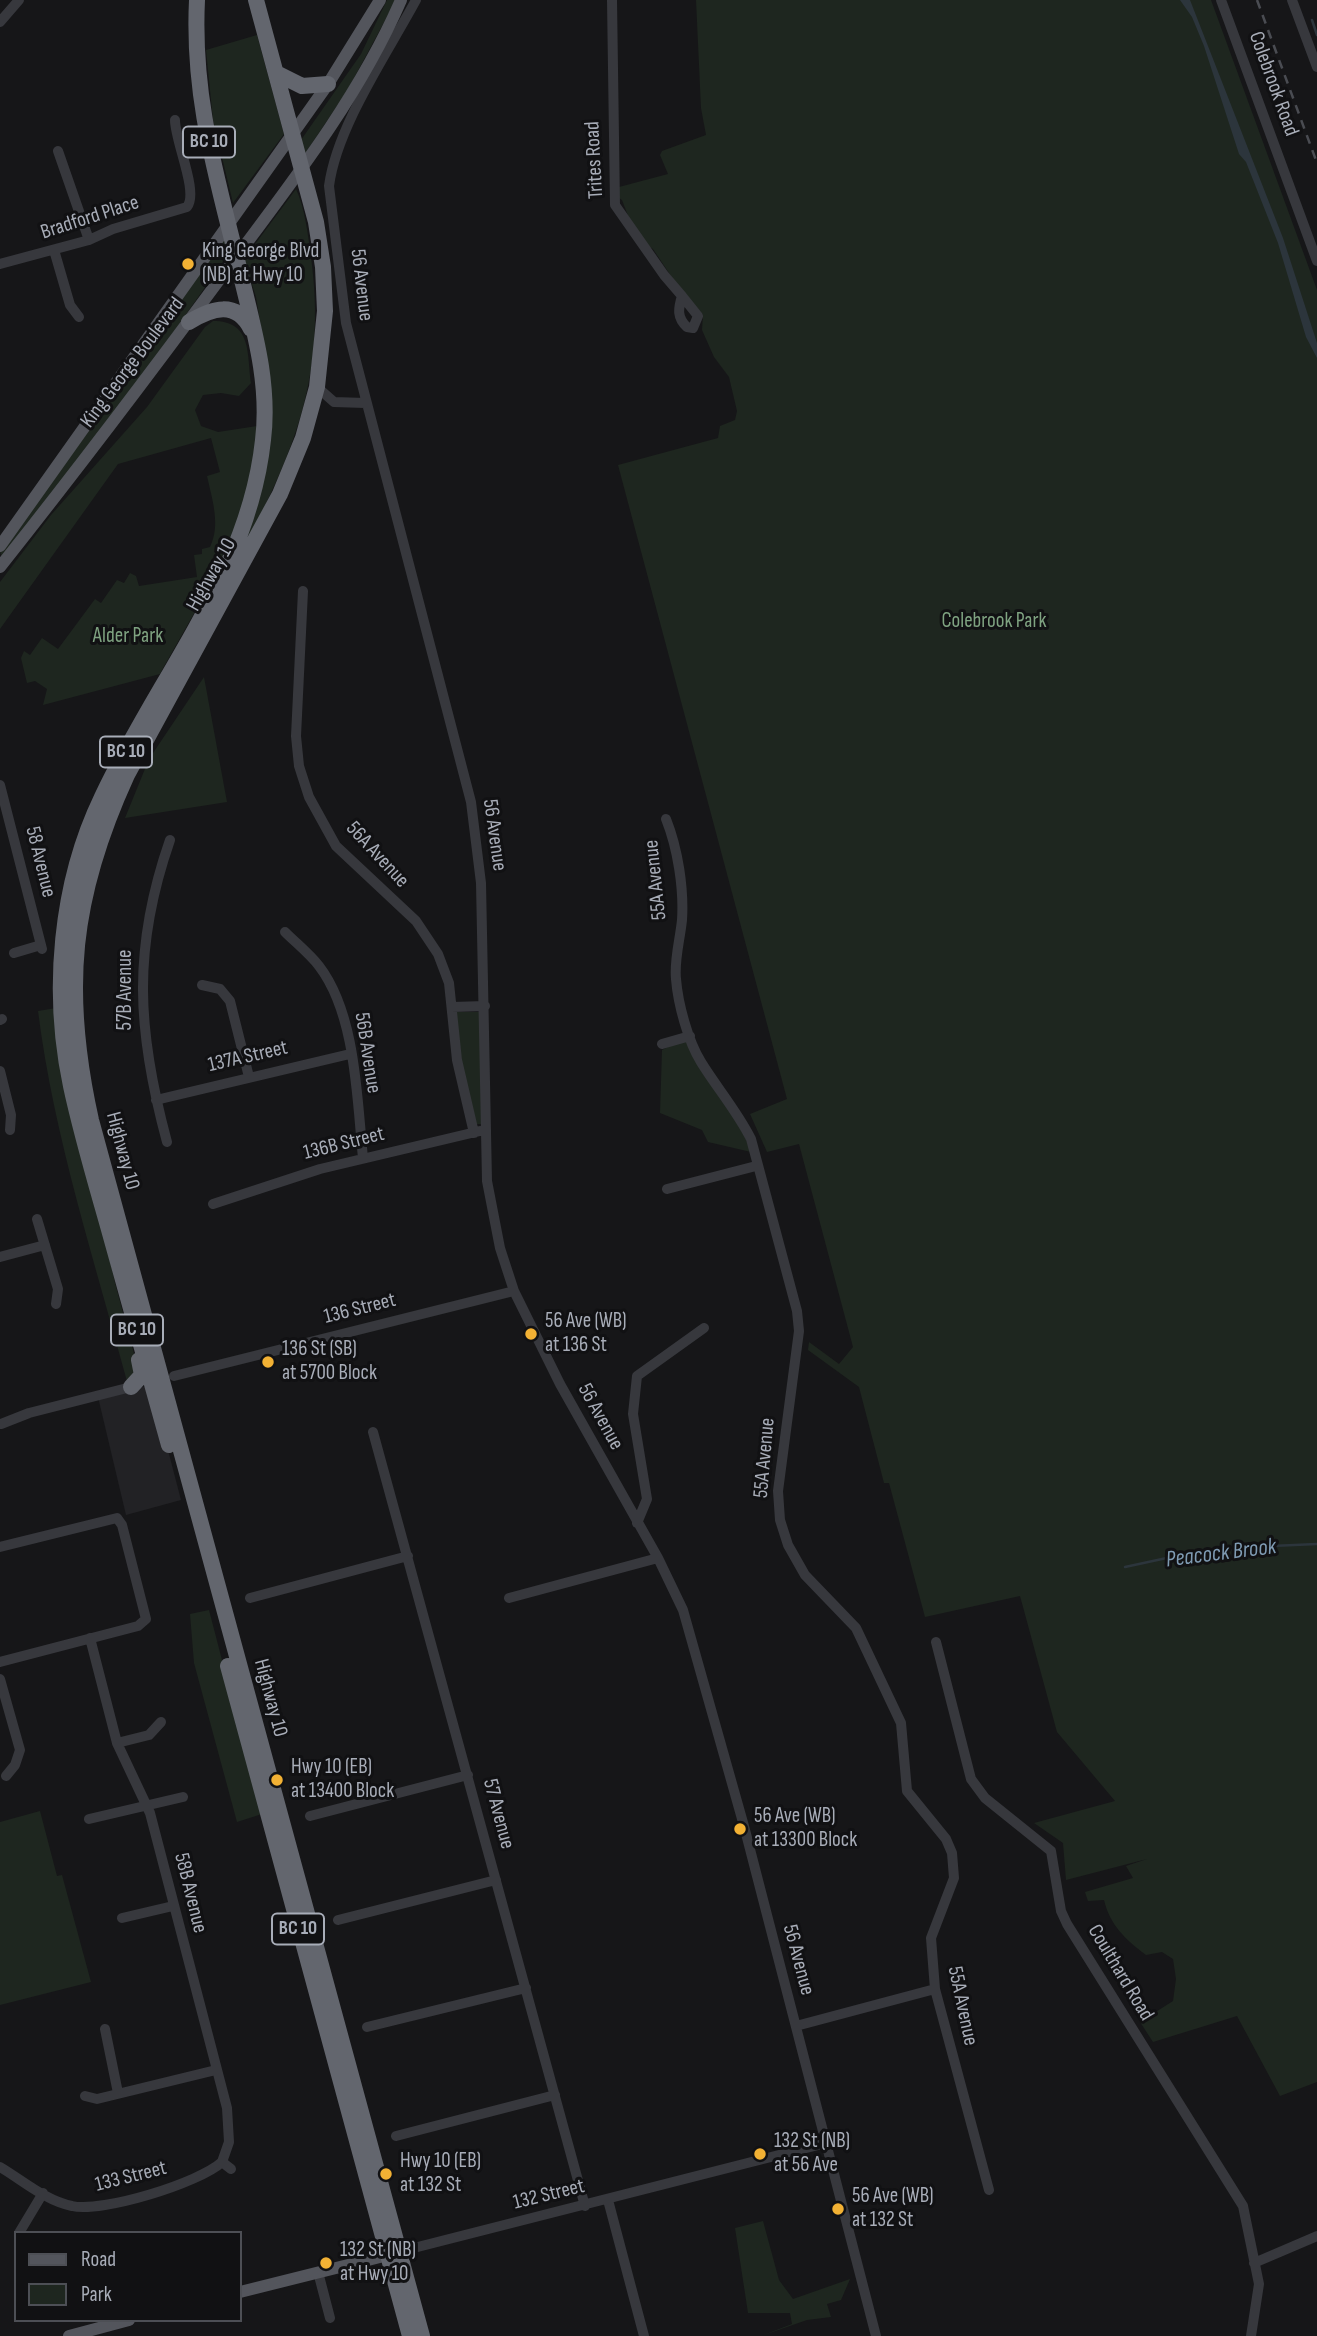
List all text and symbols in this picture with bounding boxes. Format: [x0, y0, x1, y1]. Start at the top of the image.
street label: Colebrook Road [1242, 28, 1304, 140]
street label: Trites Road [580, 121, 610, 199]
road number: BC 10 [183, 126, 235, 158]
street label: Bradford Place [38, 190, 142, 246]
place label: King George Blvd (NB) at Hwy 10 [202, 239, 319, 289]
street label: 56 Avenue [344, 248, 378, 322]
marker: King George Blvd (NB) at Hwy 10 [180, 256, 196, 272]
street label: King George Boulevard [76, 293, 190, 433]
street label: Highway 10 [182, 534, 242, 616]
park label: Colebrook Park [942, 609, 1046, 635]
park label: Alder Park [93, 624, 163, 650]
road number: BC 10 [100, 736, 152, 768]
street label: 56 Avenue [476, 797, 512, 873]
street label: 56A Avenue [340, 817, 414, 893]
street label: 58 Avenue [19, 824, 61, 900]
street label: 55A Avenue [639, 839, 673, 921]
street label: 57B Avenue [113, 950, 139, 1030]
street label: 56B Avenue [348, 1011, 386, 1095]
street label: 137A Street [206, 1036, 290, 1078]
street label: Highway 10 [100, 1109, 144, 1193]
street label: 136B Street [301, 1122, 387, 1166]
street label: 136 Street [322, 1288, 398, 1330]
place label: 56 Ave (WB) at 136 St [545, 1309, 627, 1359]
road number: BC 10 [111, 1314, 163, 1346]
marker: 56 Ave (WB) at 136 St [523, 1326, 539, 1342]
place label: 136 St (SB) at 5700 Block [282, 1337, 377, 1387]
marker: 136 St (SB) at 5700 Block [260, 1354, 276, 1370]
street label: 56 Avenue [571, 1379, 629, 1455]
street label: 55A Avenue [749, 1417, 781, 1499]
water label: Peacock Brook [1164, 1534, 1278, 1574]
street label: Highway 10 [248, 1656, 292, 1740]
place label: Hwy 10 (EB) at 13400 Block [291, 1755, 394, 1805]
marker: Hwy 10 (EB) at 13400 Block [269, 1772, 285, 1788]
street label: 57 Avenue [477, 1776, 519, 1852]
place label: 56 Ave (WB) at 13300 Block [754, 1804, 857, 1854]
marker: 56 Ave (WB) at 13300 Block [732, 1821, 748, 1837]
street label: 58B Avenue [168, 1850, 212, 1936]
road number: BC 10 [272, 1913, 324, 1944]
street label: Coulthard Road [1081, 1920, 1159, 2026]
street label: 56 Avenue [776, 1922, 820, 1998]
street label: 55A Avenue [941, 1964, 983, 2048]
place label: 132 St (NB) at 56 Ave [774, 2129, 850, 2179]
marker: 132 St (NB) at 56 Ave [752, 2146, 768, 2162]
place label: Hwy 10 (EB) at 132 St [400, 2149, 481, 2199]
street label: 133 Street [93, 2156, 169, 2198]
marker: Hwy 10 (EB) at 132 St [378, 2166, 394, 2182]
street label: 132 Street [511, 2174, 587, 2216]
place label: 56 Ave (WB) at 132 St [852, 2184, 934, 2234]
marker: 56 Ave (WB) at 132 St [830, 2201, 846, 2217]
legend [14, 2231, 242, 2322]
place label: 132 St (NB) at Hwy 10 [340, 2238, 416, 2288]
text: Road [81, 2247, 116, 2272]
marker: 132 St (NB) at Hwy 10 [318, 2255, 334, 2271]
text: Park [81, 2282, 112, 2307]

